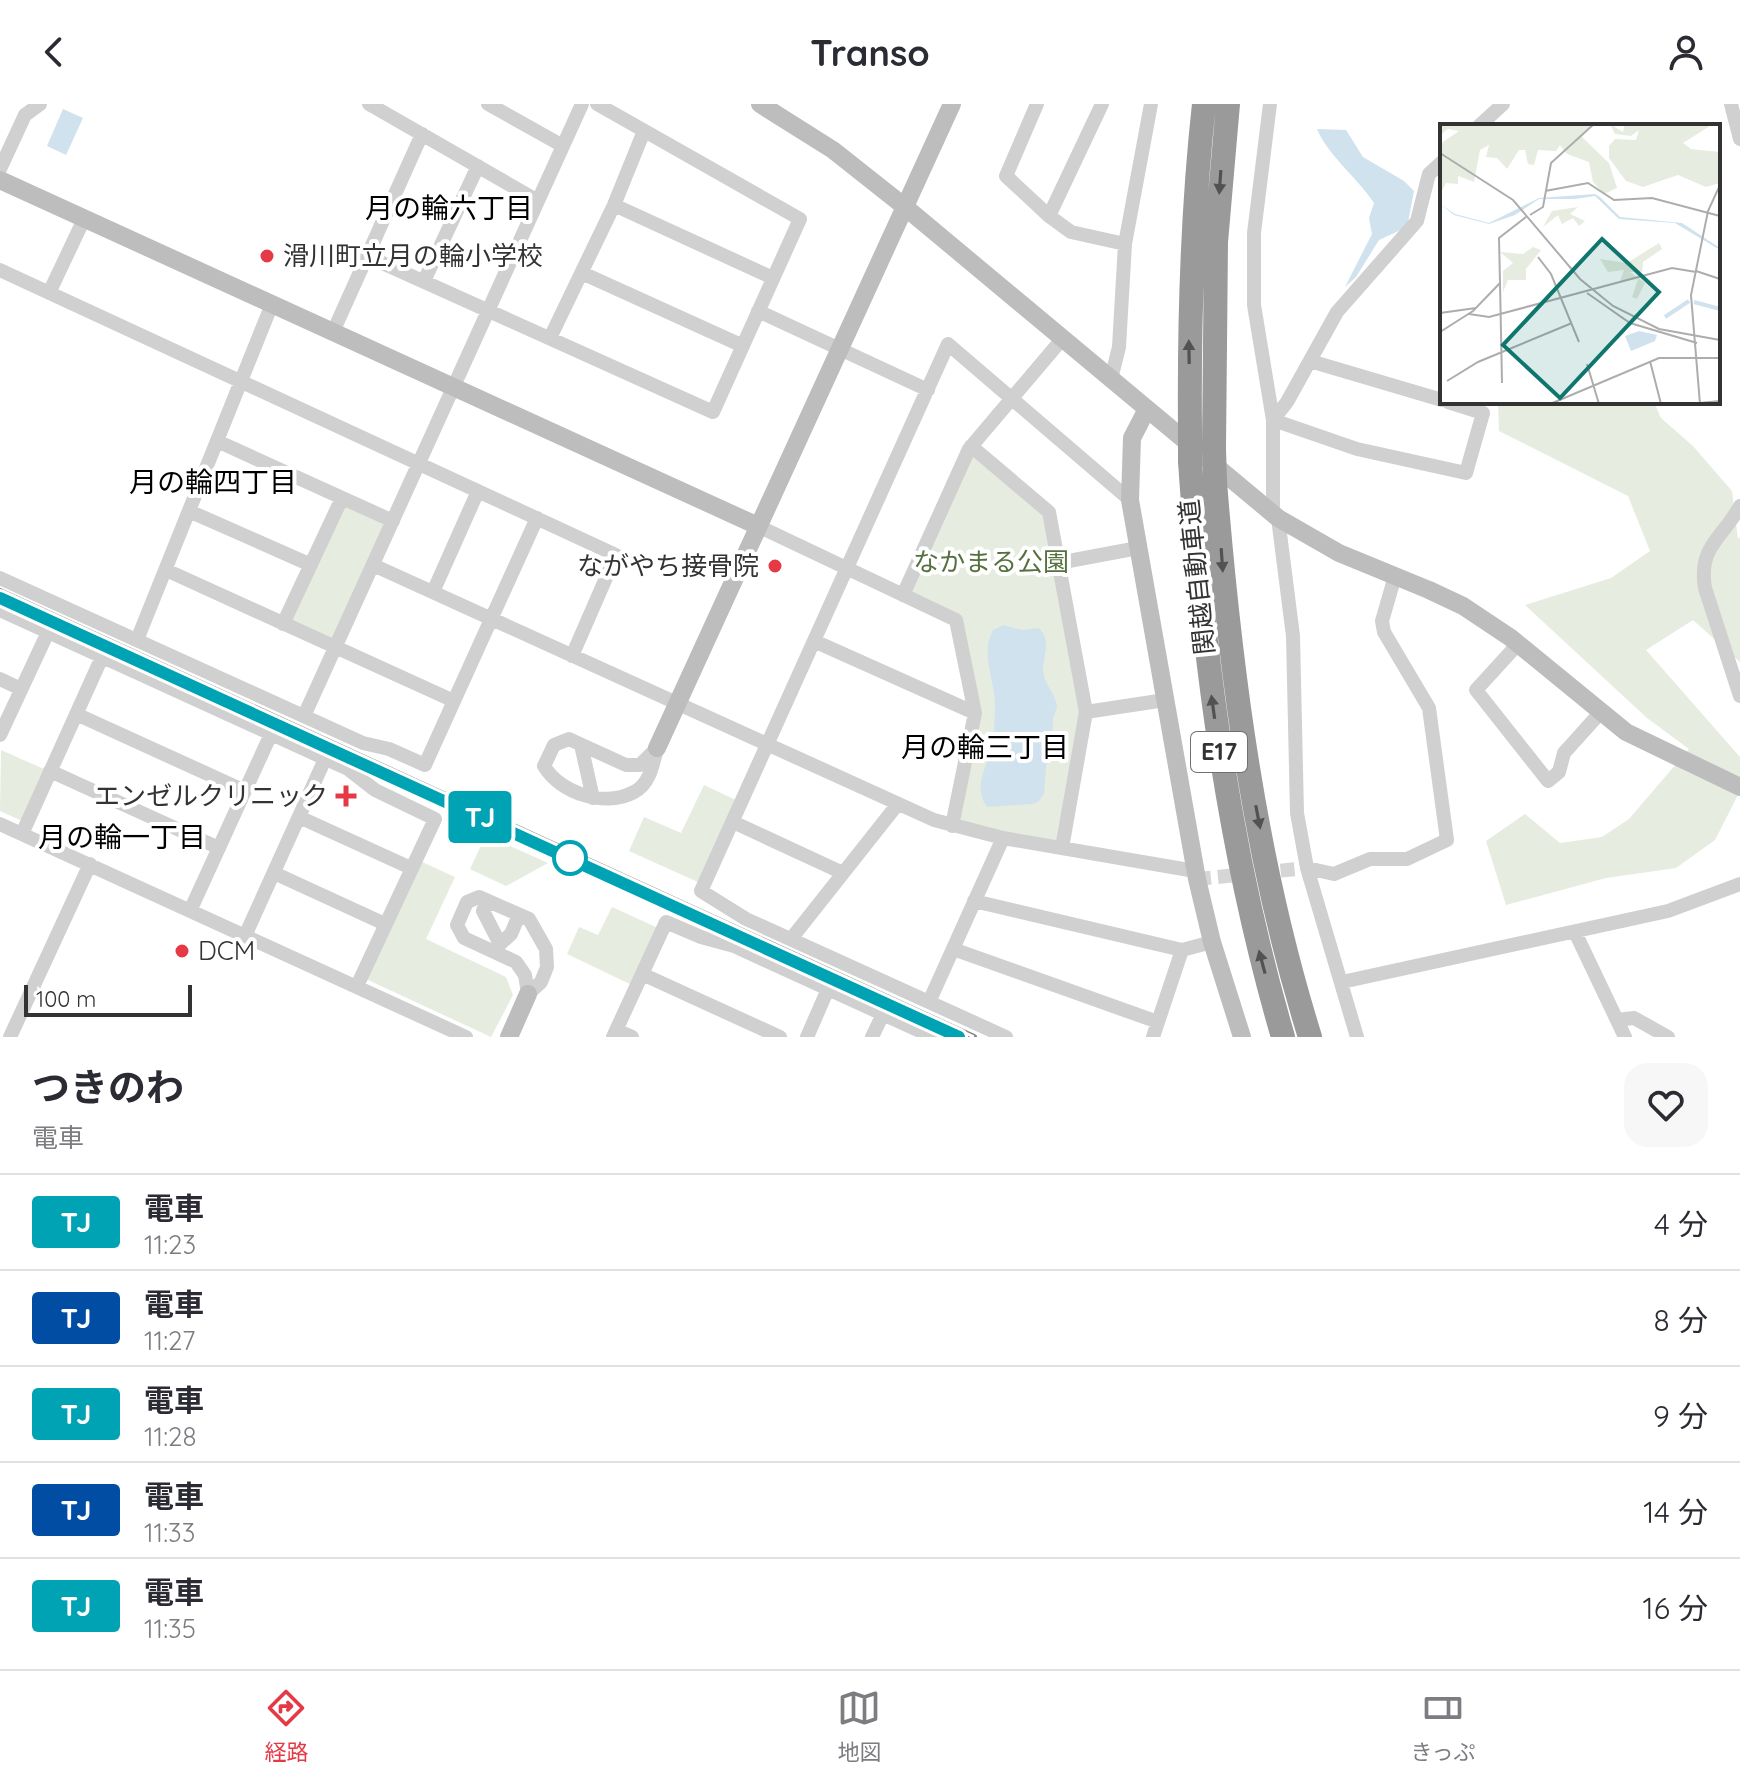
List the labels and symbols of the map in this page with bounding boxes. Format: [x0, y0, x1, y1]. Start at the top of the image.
inset map [1440, 124, 1720, 404]
one-way arrow [1213, 170, 1226, 195]
district label: 月の輪六丁目 [365, 190, 533, 225]
place label: 滑川町立月の輪小学校 [283, 239, 543, 272]
marker: 滑川町立月の輪小学校 [258, 247, 276, 265]
one-way arrow [1183, 339, 1195, 364]
district label: 月の輪四丁目 [129, 464, 297, 499]
street label: 関越自動車道 [1172, 498, 1221, 656]
park label: なかまる公園 [913, 545, 1069, 578]
one-way arrow [1215, 548, 1228, 573]
place label: ながやち接骨院 [577, 549, 759, 582]
marker: ながやち接骨院 [766, 557, 784, 575]
one-way arrow [1206, 694, 1219, 719]
district label: 月の輪三丁目 [901, 729, 1069, 764]
road number: E17 [1191, 732, 1247, 772]
place label: エンゼルクリニック [94, 779, 328, 812]
marker: エンゼルクリニック [335, 785, 357, 807]
line badge: TJ [444, 791, 516, 843]
one-way arrow [1252, 805, 1264, 830]
district label: 月の輪一丁目 [38, 819, 206, 854]
unlabelled marker [553, 841, 587, 875]
place label: DCM [198, 934, 255, 967]
marker: DCM [173, 942, 191, 960]
one-way arrow [1256, 949, 1268, 974]
scale bar [24, 981, 192, 1017]

